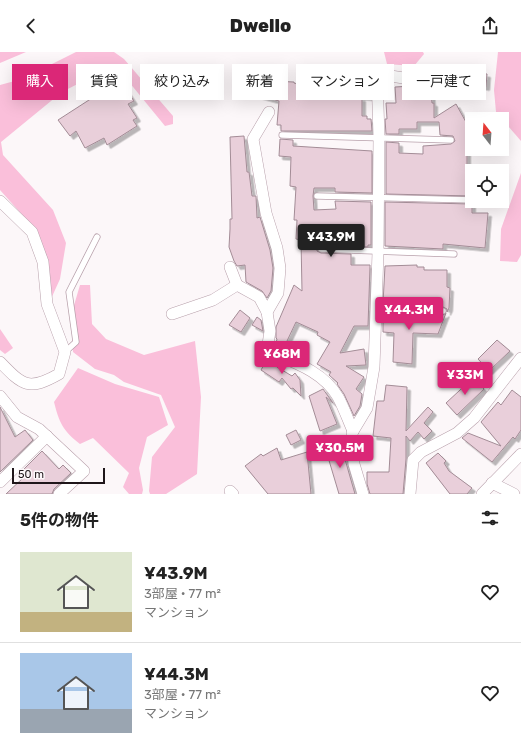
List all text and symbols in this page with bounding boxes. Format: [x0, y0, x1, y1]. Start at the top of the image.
icon: back [20, 15, 42, 37]
text: Dwello [230, 15, 291, 37]
icon: share [479, 15, 501, 37]
chip: 購入 [12, 64, 68, 100]
chip: 賃貸 [76, 64, 132, 100]
chip: 絞り込み [140, 64, 224, 100]
chip: 新着 [232, 64, 288, 100]
chip: マンション [296, 64, 394, 100]
chip: 一戸建て [402, 64, 486, 100]
north arrow [465, 112, 509, 156]
map controls [465, 112, 509, 208]
button: locate [465, 164, 509, 208]
pin: ¥43.9M [298, 224, 364, 258]
text: ¥43.9M [307, 229, 355, 244]
pin: ¥44.3M [376, 297, 442, 331]
text: ¥44.3M [384, 302, 434, 317]
pin: ¥68M [258, 341, 306, 375]
text: ¥68M [264, 346, 301, 361]
pin: ¥33M [441, 362, 489, 396]
text: ¥33M [447, 367, 483, 382]
pin: ¥30.5M [307, 435, 373, 469]
text: ¥30.5M [315, 440, 365, 455]
scale bar [12, 466, 105, 485]
text: 50 m [18, 468, 44, 481]
icon: filters [479, 507, 501, 529]
text: 5件の物件 [20, 510, 99, 530]
text: ¥43.9M [144, 563, 208, 583]
icon: home [52, 568, 100, 616]
icon: heart [479, 581, 501, 603]
text: 3部屋 · 77 m² [144, 586, 221, 601]
text: マンション [144, 605, 209, 620]
text: ¥44.3M [144, 664, 209, 684]
icon: home [52, 669, 100, 717]
icon: heart [479, 682, 501, 704]
text: 3部屋 · 77 m² [144, 687, 221, 702]
text: マンション [144, 706, 209, 721]

